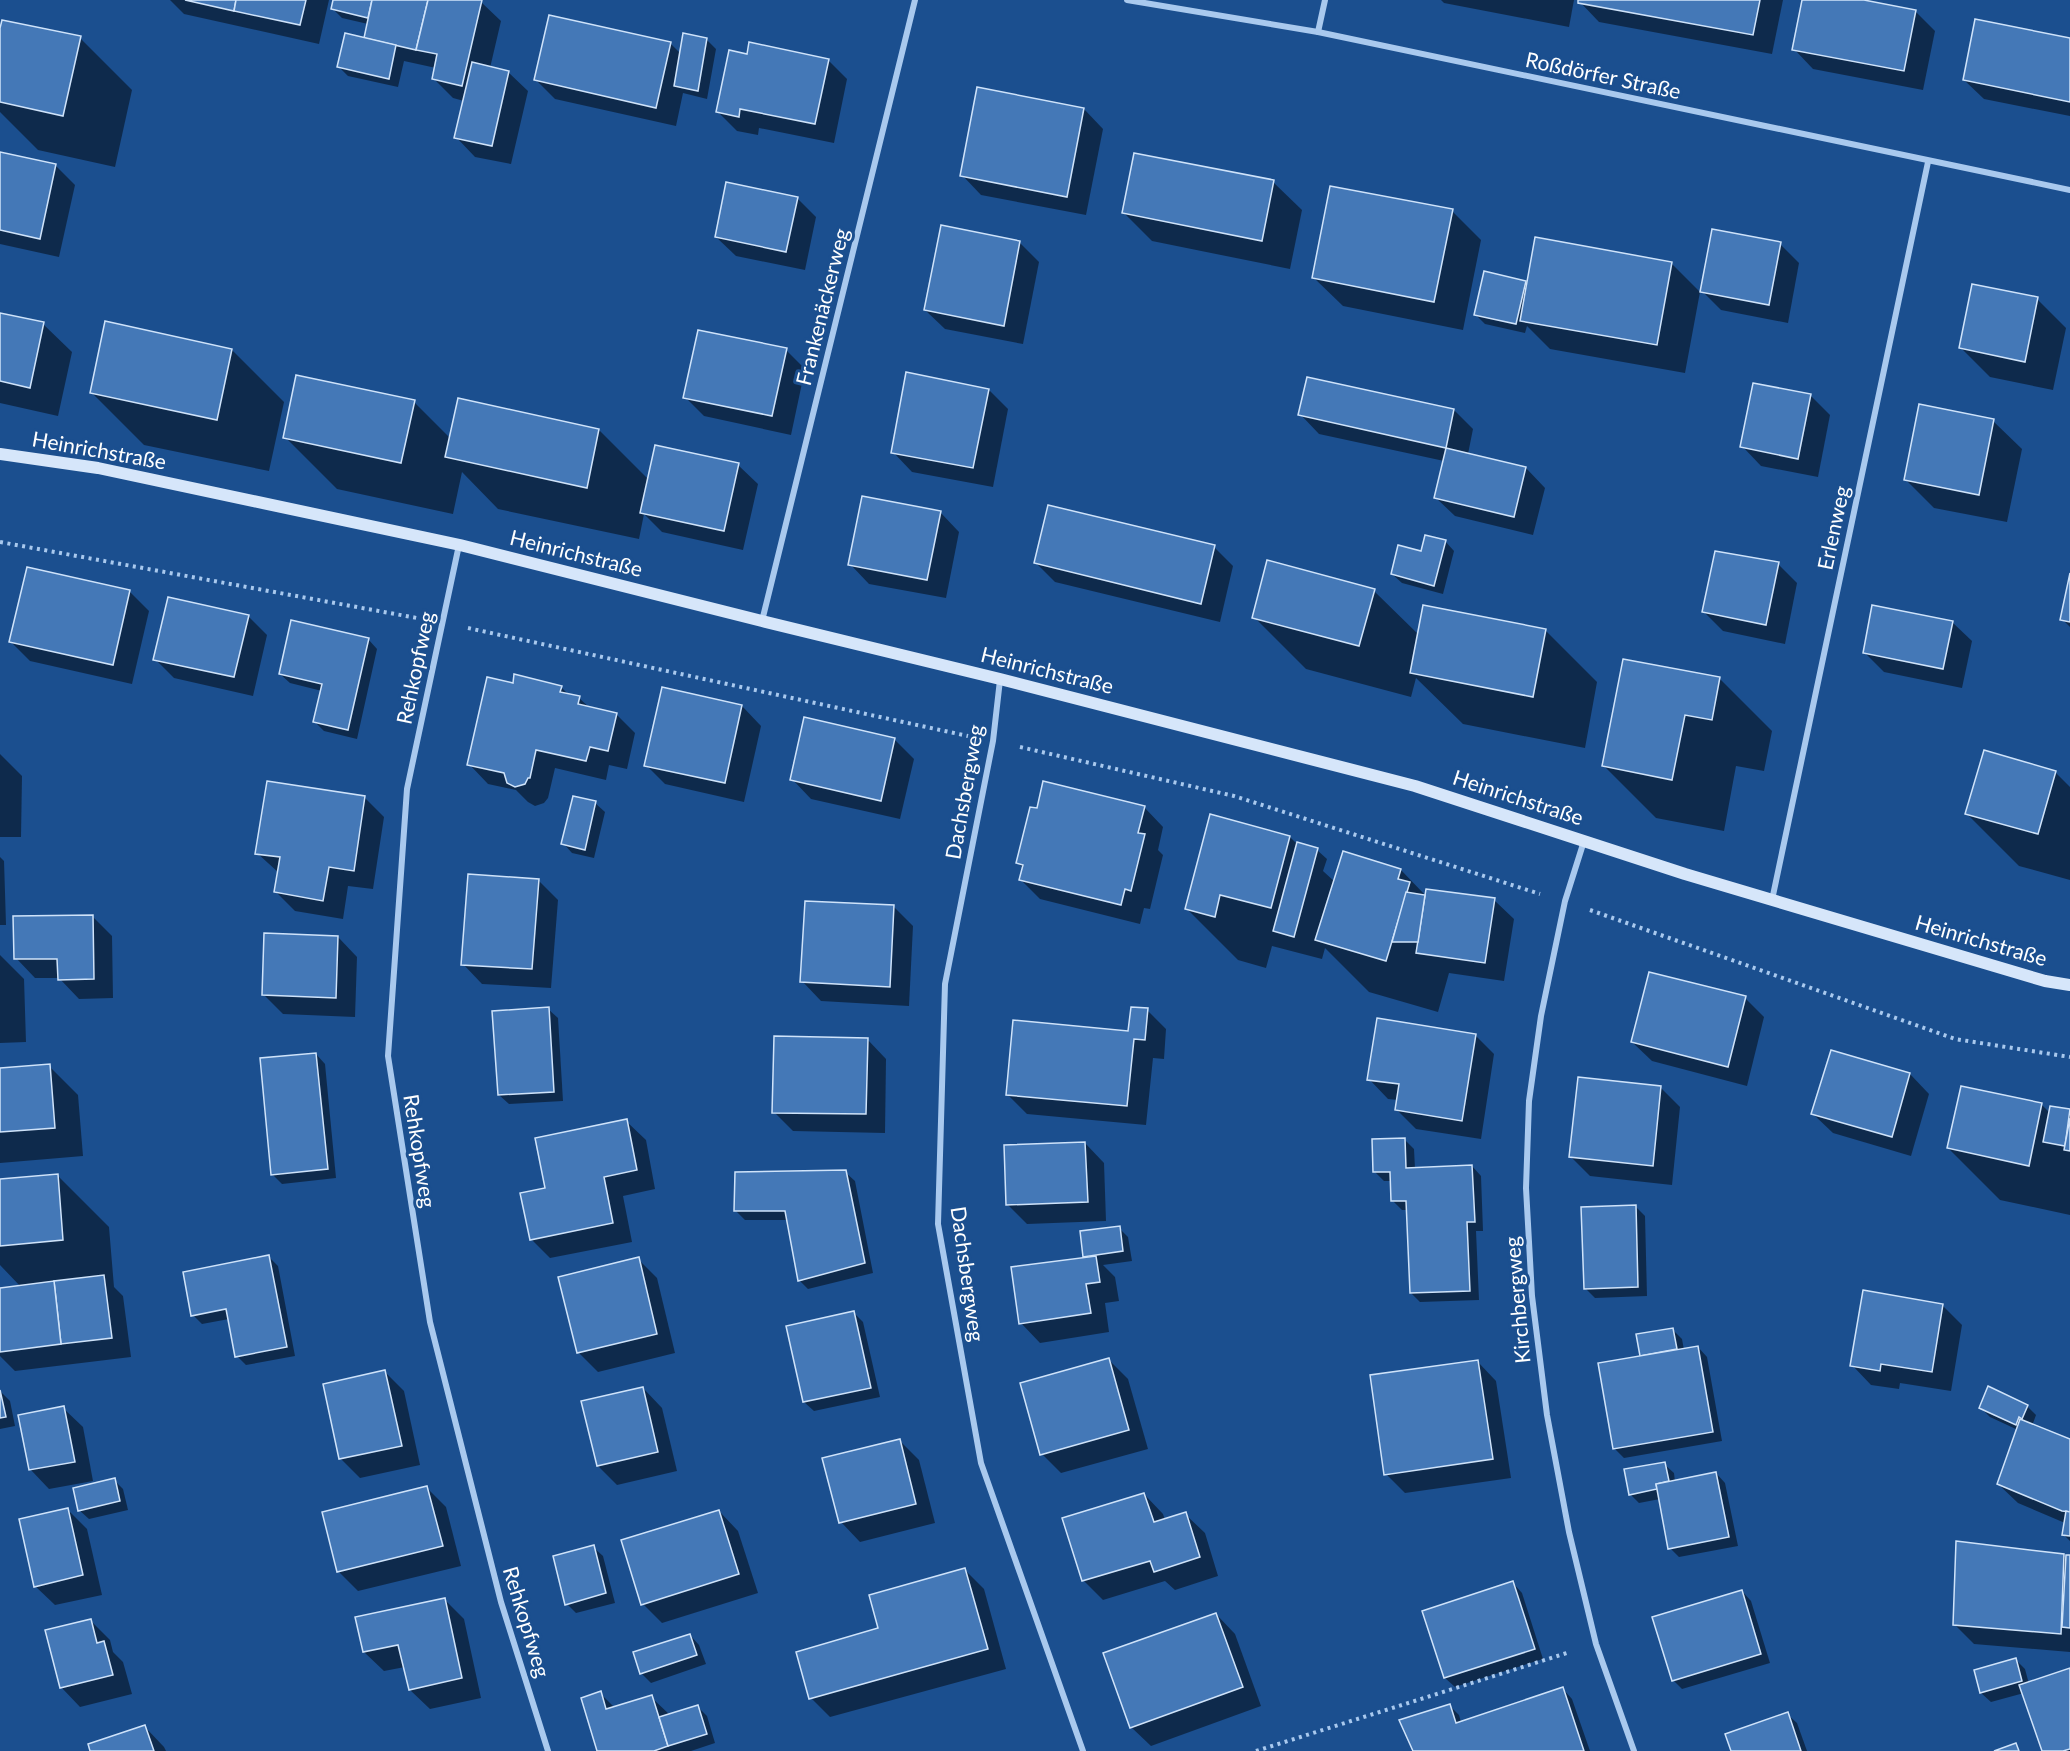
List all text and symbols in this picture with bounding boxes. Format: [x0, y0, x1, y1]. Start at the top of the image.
street label: Roßdörfer Straße [1523, 46, 1683, 103]
street label: Frankenäckerweg [790, 225, 853, 388]
street label: Heinrichstraße [30, 425, 168, 474]
street label: Erlenweg [1811, 483, 1854, 572]
street label: Heinrichstraße [507, 524, 645, 581]
street label: Rehkopfweg [390, 609, 439, 726]
street label: Heinrichstraße [978, 641, 1116, 698]
street label: Dachsbergweg [939, 722, 988, 861]
street label: Heinrichstraße [1450, 764, 1587, 829]
street label: Heinrichstraße [1913, 909, 2050, 970]
street label: Rehkopfweg [399, 1092, 442, 1209]
street label: Dachsbergweg [947, 1204, 990, 1343]
street label: Kirchbergweg [1498, 1235, 1535, 1365]
street label: Rehkopfweg [499, 1563, 556, 1680]

